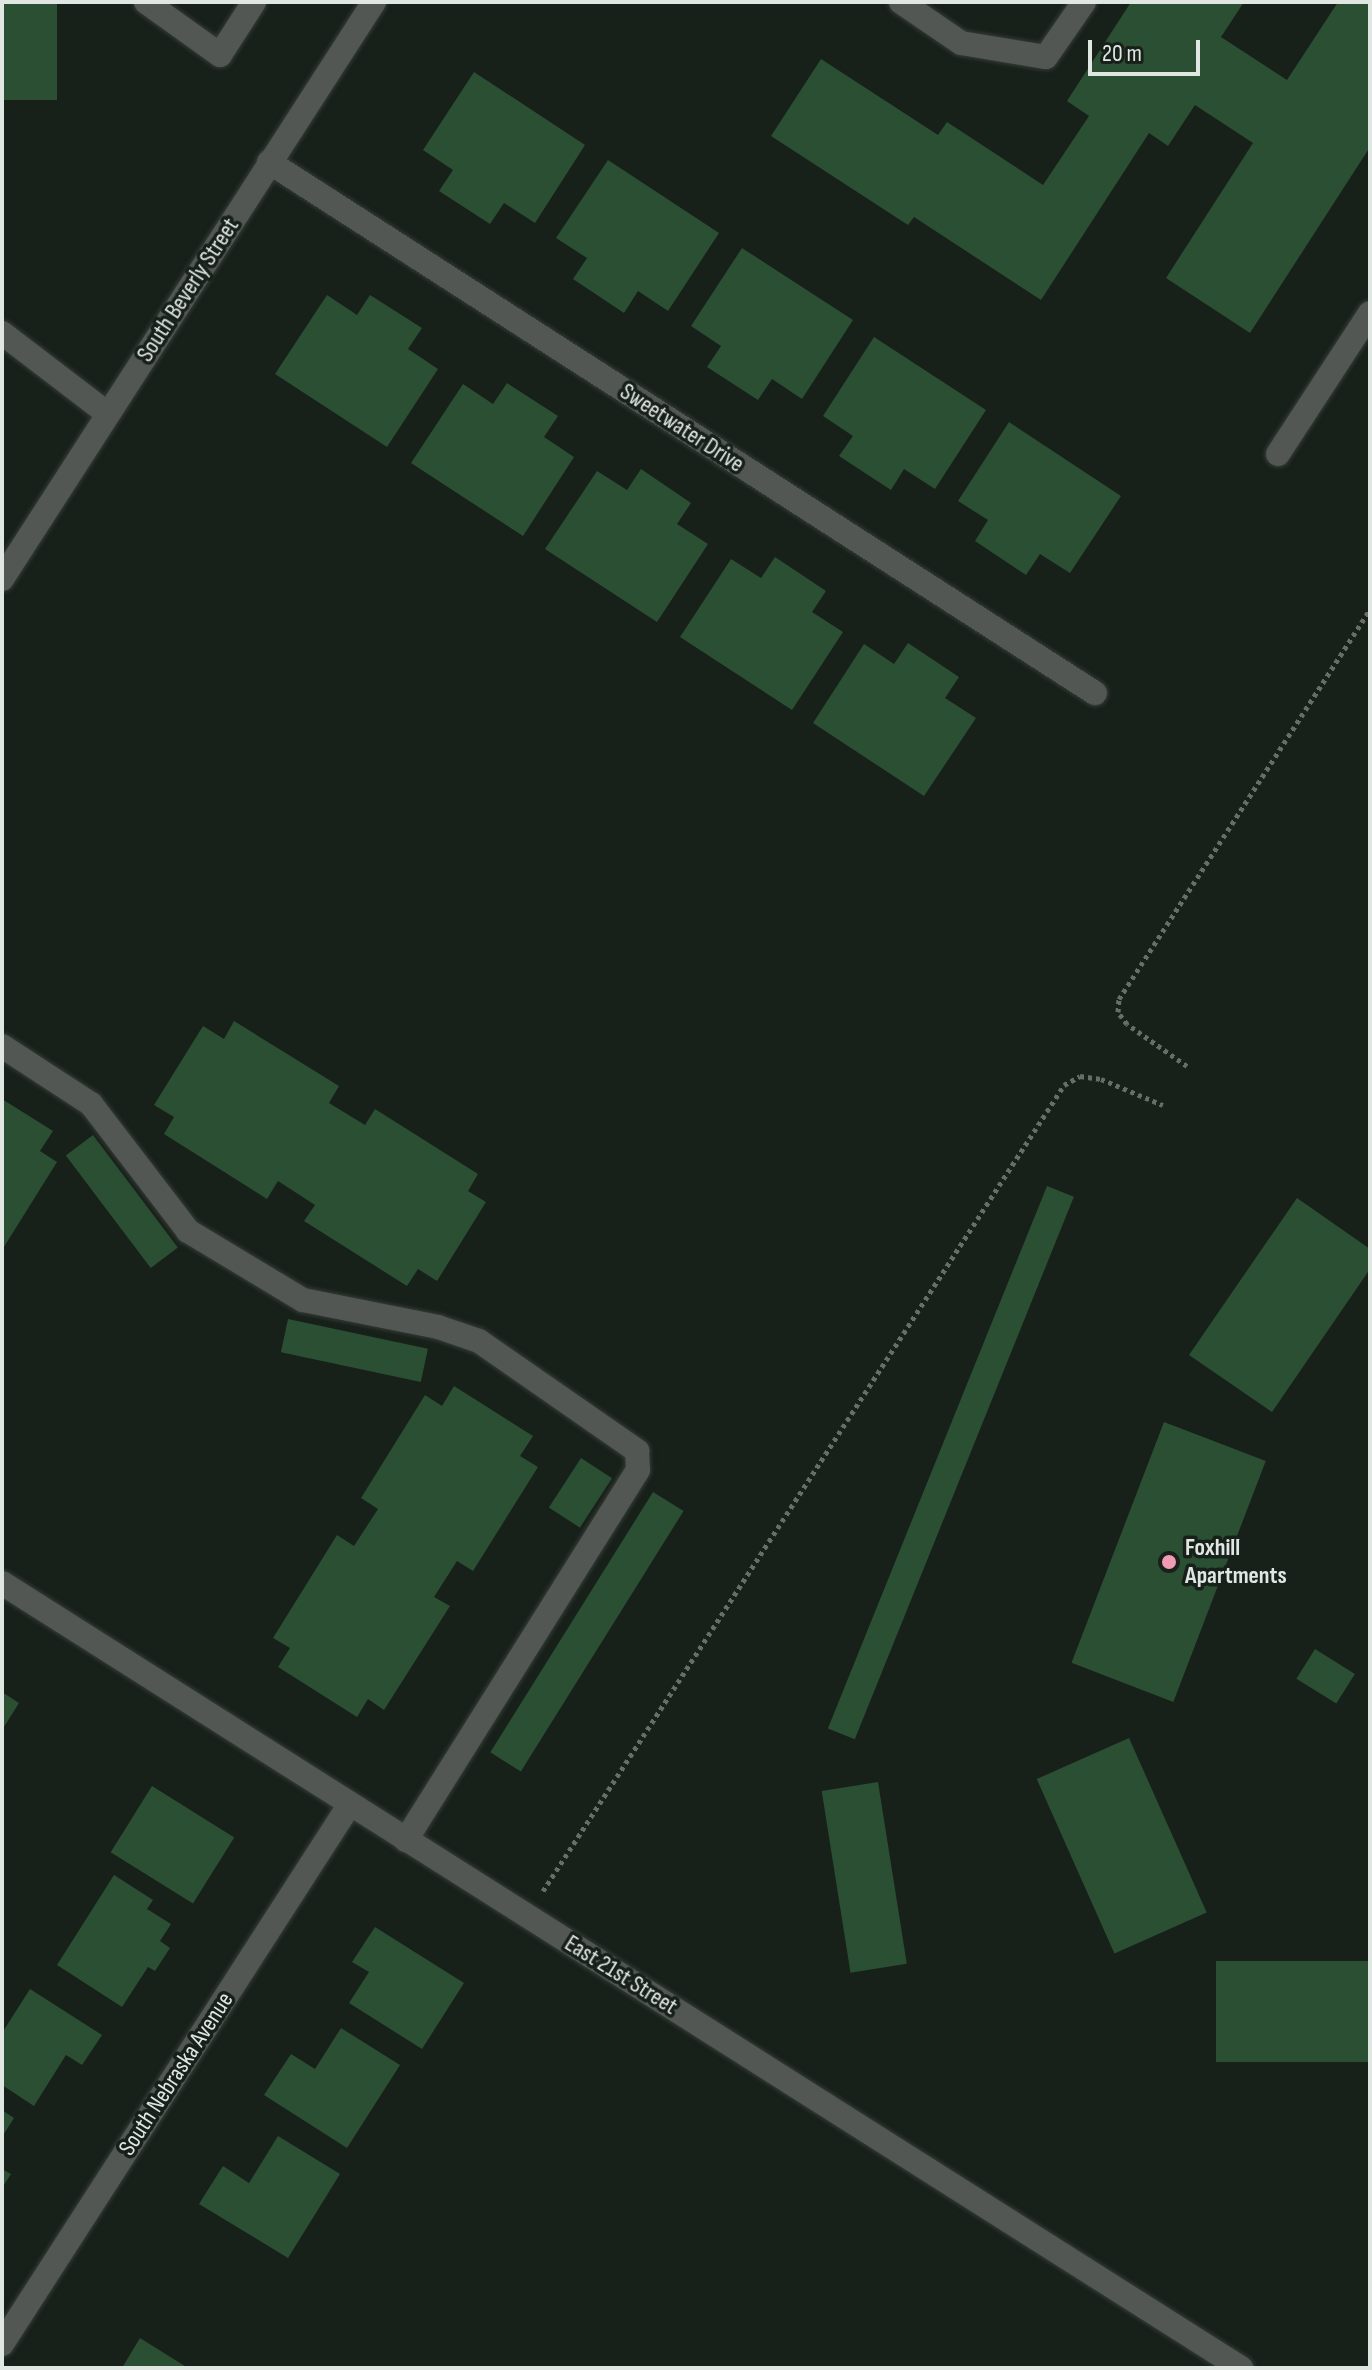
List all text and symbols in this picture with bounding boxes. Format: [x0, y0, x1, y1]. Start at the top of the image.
scale bar [1092, 24, 1204, 74]
text: 20 m [1102, 39, 1142, 68]
street label: South Beverly Street [131, 213, 245, 367]
street label: Sweetwater Drive [615, 377, 749, 479]
place label: Foxhill Apartments [1185, 1534, 1287, 1590]
marker: Foxhill Apartments [1160, 1553, 1178, 1571]
street label: East 21st Street [559, 1929, 683, 2021]
street label: South Nebraska Avenue [113, 1987, 239, 2161]

